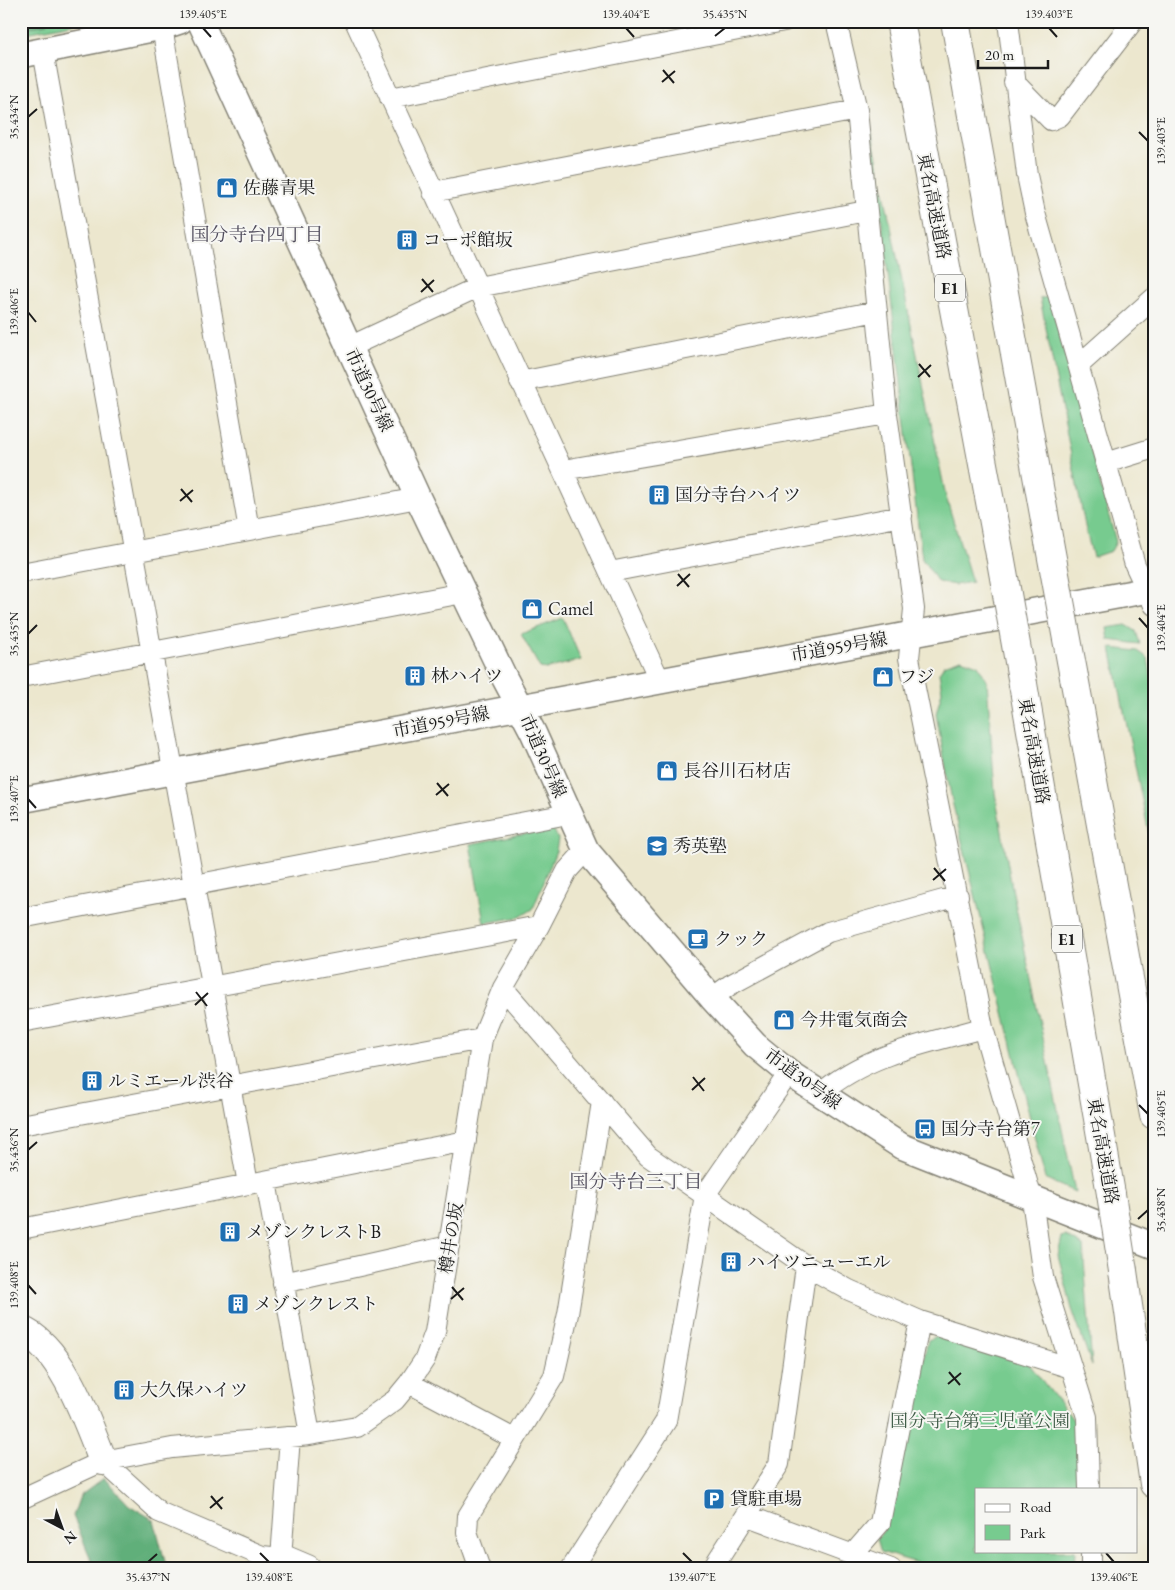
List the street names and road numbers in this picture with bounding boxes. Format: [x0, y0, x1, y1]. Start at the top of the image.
street label: 東名高速道路 [913, 151, 956, 261]
road number: E1 [935, 274, 965, 302]
street label: 市道30号線 [340, 344, 399, 435]
street label: 市道959号線 [789, 627, 889, 666]
street label: 東名高速道路 [1014, 696, 1055, 806]
street label: 市道959号線 [391, 701, 491, 742]
street label: 市道30号線 [515, 710, 572, 801]
road number: E1 [1052, 926, 1082, 952]
street label: 市道30号線 [760, 1043, 846, 1114]
street label: 東名高速道路 [1083, 1096, 1124, 1206]
street label: 樽井の坂 [434, 1201, 467, 1275]

